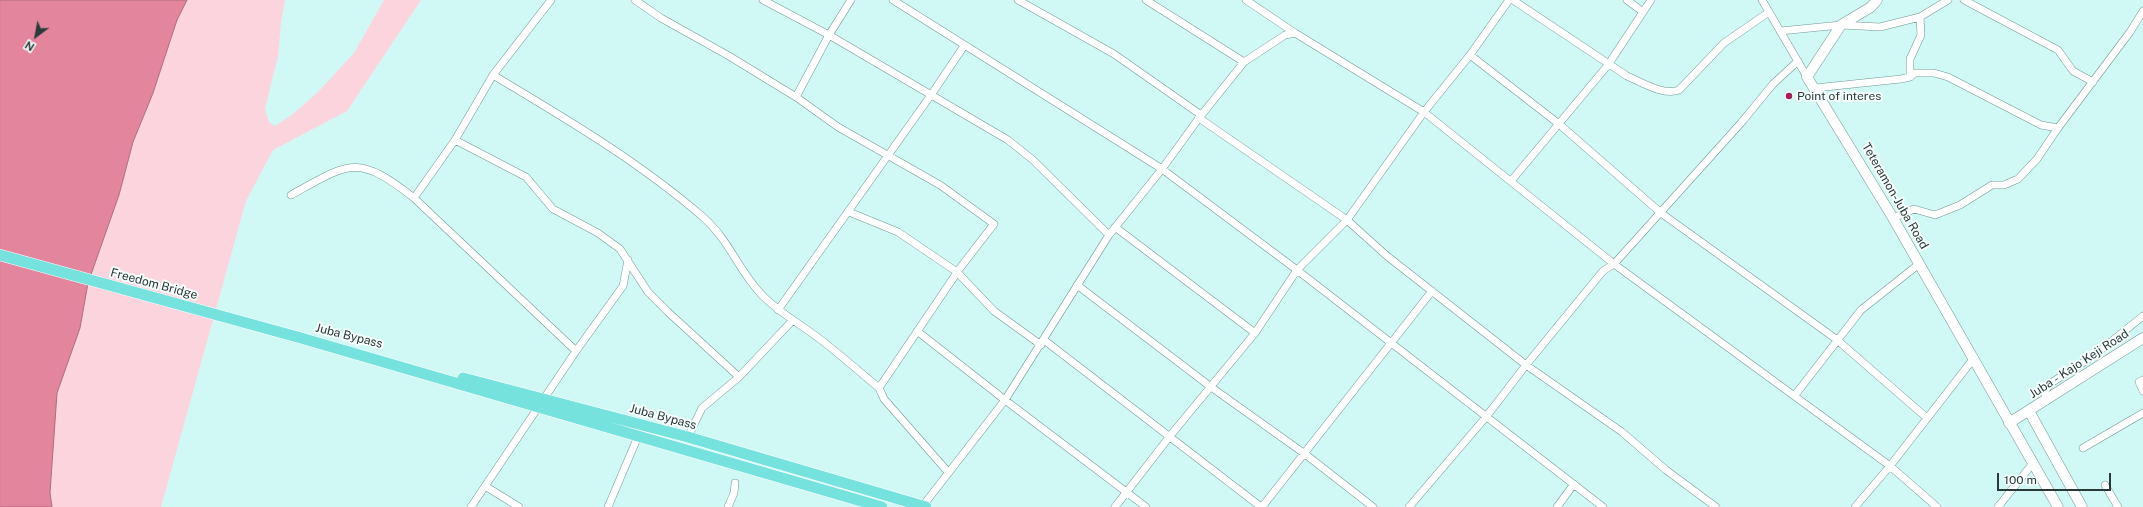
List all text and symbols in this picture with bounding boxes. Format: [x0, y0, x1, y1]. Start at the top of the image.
north arrow [16, 16, 56, 56]
text: N [23, 39, 36, 54]
place label: Point of interes [1797, 89, 1881, 103]
marker: Point of interes [1784, 91, 1794, 101]
street label: Teteramon-Juba Road [1859, 140, 1931, 252]
street label: Freedom Bridge [109, 265, 199, 303]
street label: Juba Bypass [314, 321, 384, 351]
street label: Juba - Kajo Keji Road [2027, 327, 2131, 401]
street label: Juba Bypass [628, 401, 698, 433]
scale bar [1999, 465, 2113, 491]
text: 100 m [2004, 473, 2037, 487]

